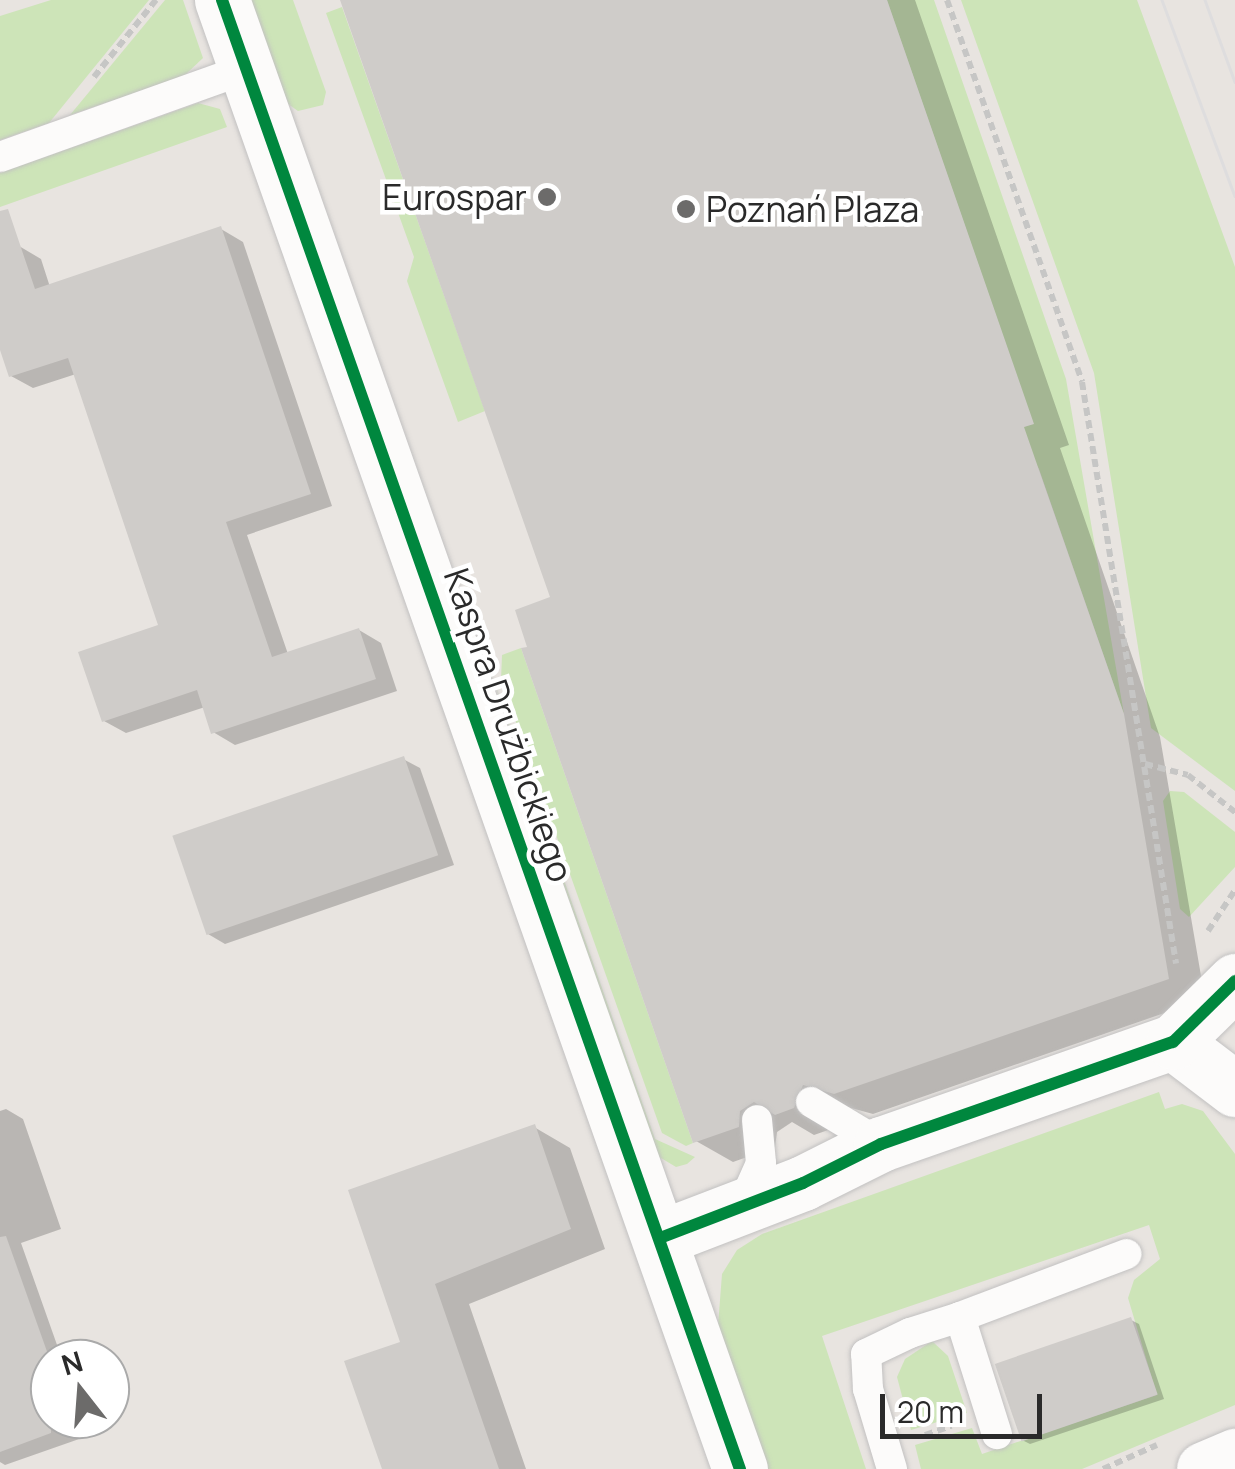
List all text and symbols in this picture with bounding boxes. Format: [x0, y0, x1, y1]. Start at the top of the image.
place label: Eurospar [382, 176, 527, 218]
marker: Eurospar [536, 186, 558, 208]
place label: Poznań Plaza [706, 188, 919, 230]
marker: Poznań Plaza [675, 198, 697, 220]
street label: Kaspra Drużbickiego [436, 563, 582, 887]
north arrow [30, 1339, 130, 1439]
text: N [57, 1341, 87, 1383]
scale bar [885, 1374, 1048, 1436]
text: 20 m [897, 1391, 964, 1432]

